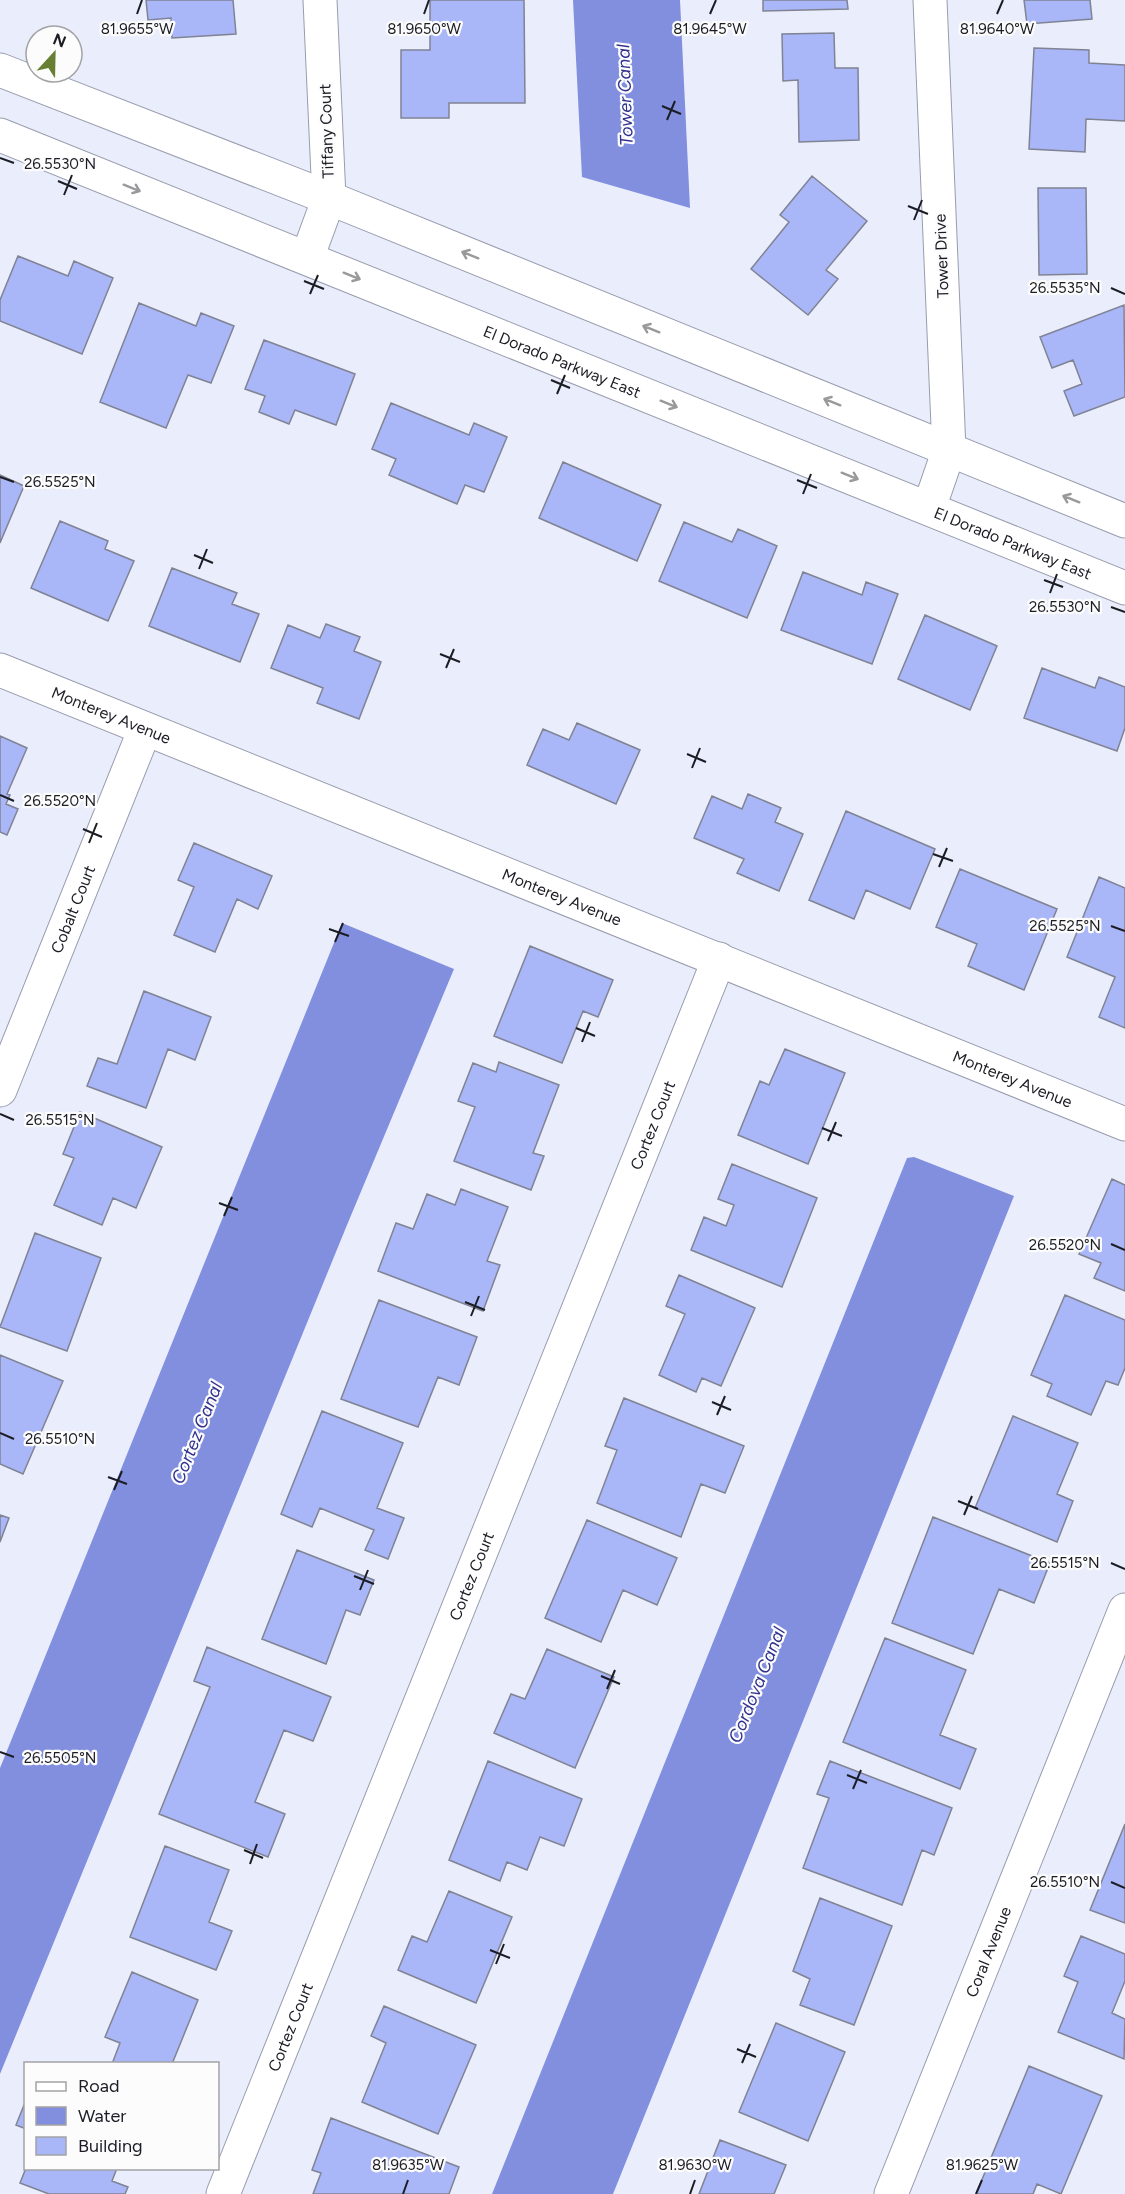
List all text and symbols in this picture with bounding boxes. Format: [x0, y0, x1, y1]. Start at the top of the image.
text: 81.9655°W [101, 20, 174, 38]
text: 81.9650°W [387, 20, 461, 38]
text: 81.9645°W [673, 20, 747, 38]
text: 81.9640°W [960, 20, 1035, 38]
north arrow [24, 24, 84, 84]
text: N [50, 29, 69, 52]
water label: Tower Canal [612, 43, 638, 146]
street label: Tiffany Court [315, 83, 338, 179]
text: 26.5530°N [24, 155, 96, 173]
one-way arrow [122, 183, 141, 194]
street label: Tower Drive [931, 213, 952, 298]
one-way arrow [462, 249, 480, 260]
one-way arrow [342, 271, 361, 282]
text: 26.5535°N [1029, 279, 1101, 297]
street label: El Dorado Parkway East [481, 322, 643, 402]
one-way arrow [642, 323, 661, 334]
one-way arrow [823, 396, 841, 407]
one-way arrow [660, 399, 678, 410]
one-way arrow [841, 471, 859, 482]
text: 26.5525°N [24, 473, 96, 491]
one-way arrow [1062, 493, 1081, 504]
street label: El Dorado Parkway East [931, 503, 1094, 584]
text: 26.5530°N [1029, 598, 1101, 616]
street label: Monterey Avenue [49, 683, 174, 748]
text: 26.5520°N [24, 792, 96, 810]
street label: Cobalt Court [47, 862, 99, 956]
street label: Monterey Avenue [499, 865, 624, 930]
text: 26.5525°N [1029, 917, 1101, 935]
street label: Monterey Avenue [950, 1047, 1075, 1112]
street label: Cortez Court [626, 1078, 679, 1172]
text: 26.5515°N [25, 1111, 95, 1129]
text: 26.5520°N [1029, 1236, 1101, 1254]
water label: Cortez Canal [167, 1378, 228, 1487]
text: 26.5510°N [25, 1430, 95, 1448]
street label: Cortez Court [445, 1529, 498, 1623]
text: 26.5515°N [1030, 1554, 1100, 1572]
water label: Cordova Canal [724, 1623, 791, 1746]
text: 26.5505°N [24, 1749, 96, 1767]
text: 26.5510°N [1030, 1873, 1100, 1891]
street label: Coral Avenue [962, 1904, 1015, 2000]
street label: Cortez Court [264, 1980, 317, 2074]
legend [24, 2062, 219, 2170]
text: Road [78, 2075, 119, 2097]
text: Water [78, 2105, 126, 2127]
text: Building [78, 2135, 143, 2157]
text: 81.9635°W [372, 2156, 445, 2174]
text: 81.9630°W [658, 2156, 732, 2174]
text: 81.9625°W [946, 2156, 1019, 2174]

